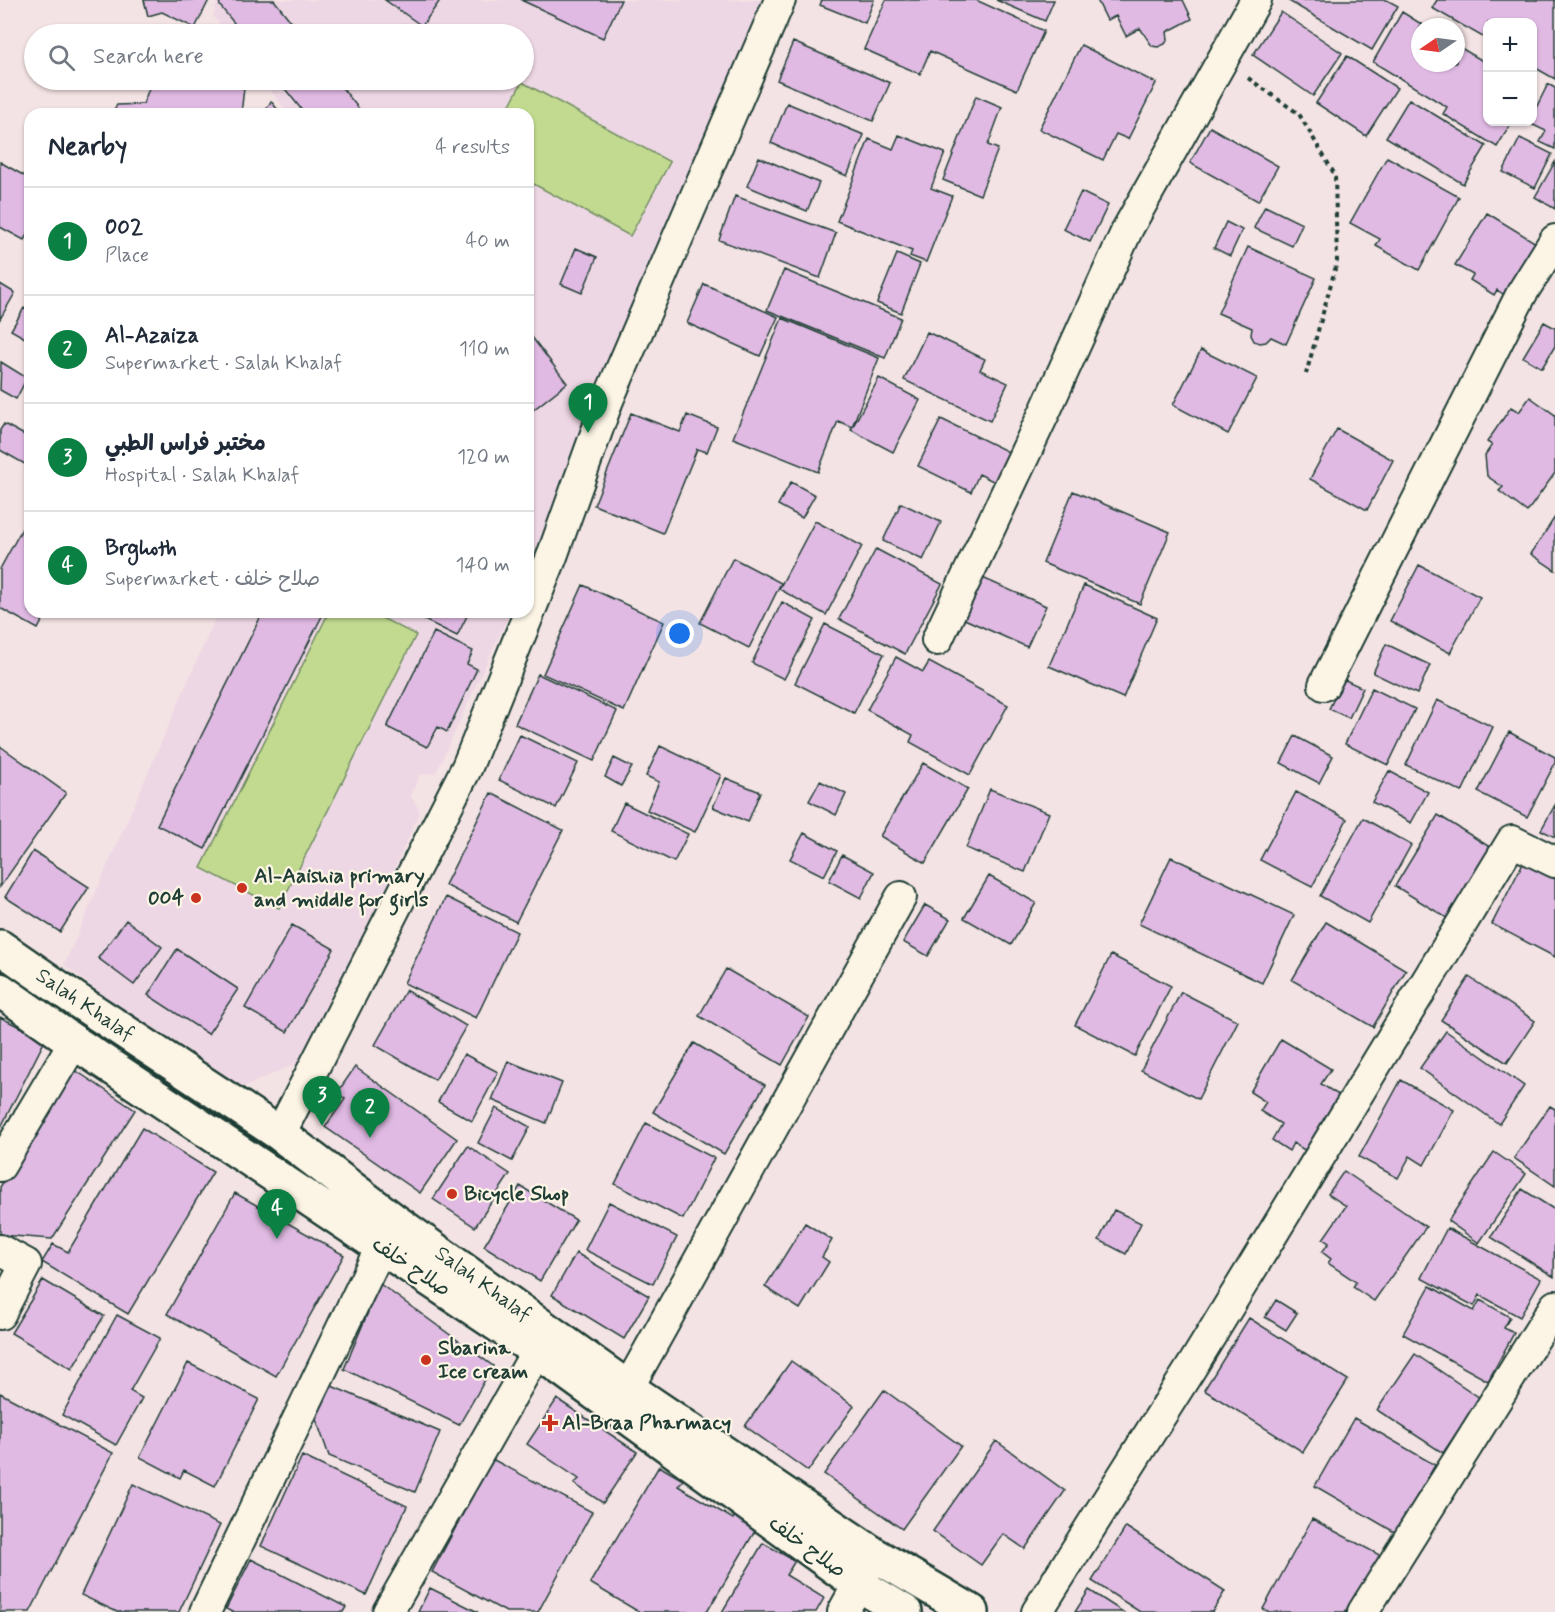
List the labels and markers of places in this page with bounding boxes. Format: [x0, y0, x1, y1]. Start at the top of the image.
pin: 1 [568, 384, 608, 433]
place label: Al-Aaishia primary and middle for girls [254, 862, 429, 916]
marker: Al-Aaishia primary and middle for girls [235, 881, 249, 895]
place label: 004 [148, 884, 185, 912]
marker: 004 [189, 891, 203, 905]
pin: 3 [302, 1076, 342, 1126]
pin: 2 [350, 1088, 389, 1138]
place label: Bicycle Shop [464, 1180, 569, 1208]
marker: Bicycle Shop [445, 1187, 459, 1201]
pin: 4 [258, 1190, 296, 1239]
place label: Sbarina Ice cream [438, 1334, 529, 1386]
marker: Sbarina Ice cream [419, 1353, 433, 1367]
place label: Al-Braa Pharmacy [562, 1409, 732, 1437]
marker: Al-Braa Pharmacy [543, 1416, 557, 1430]

